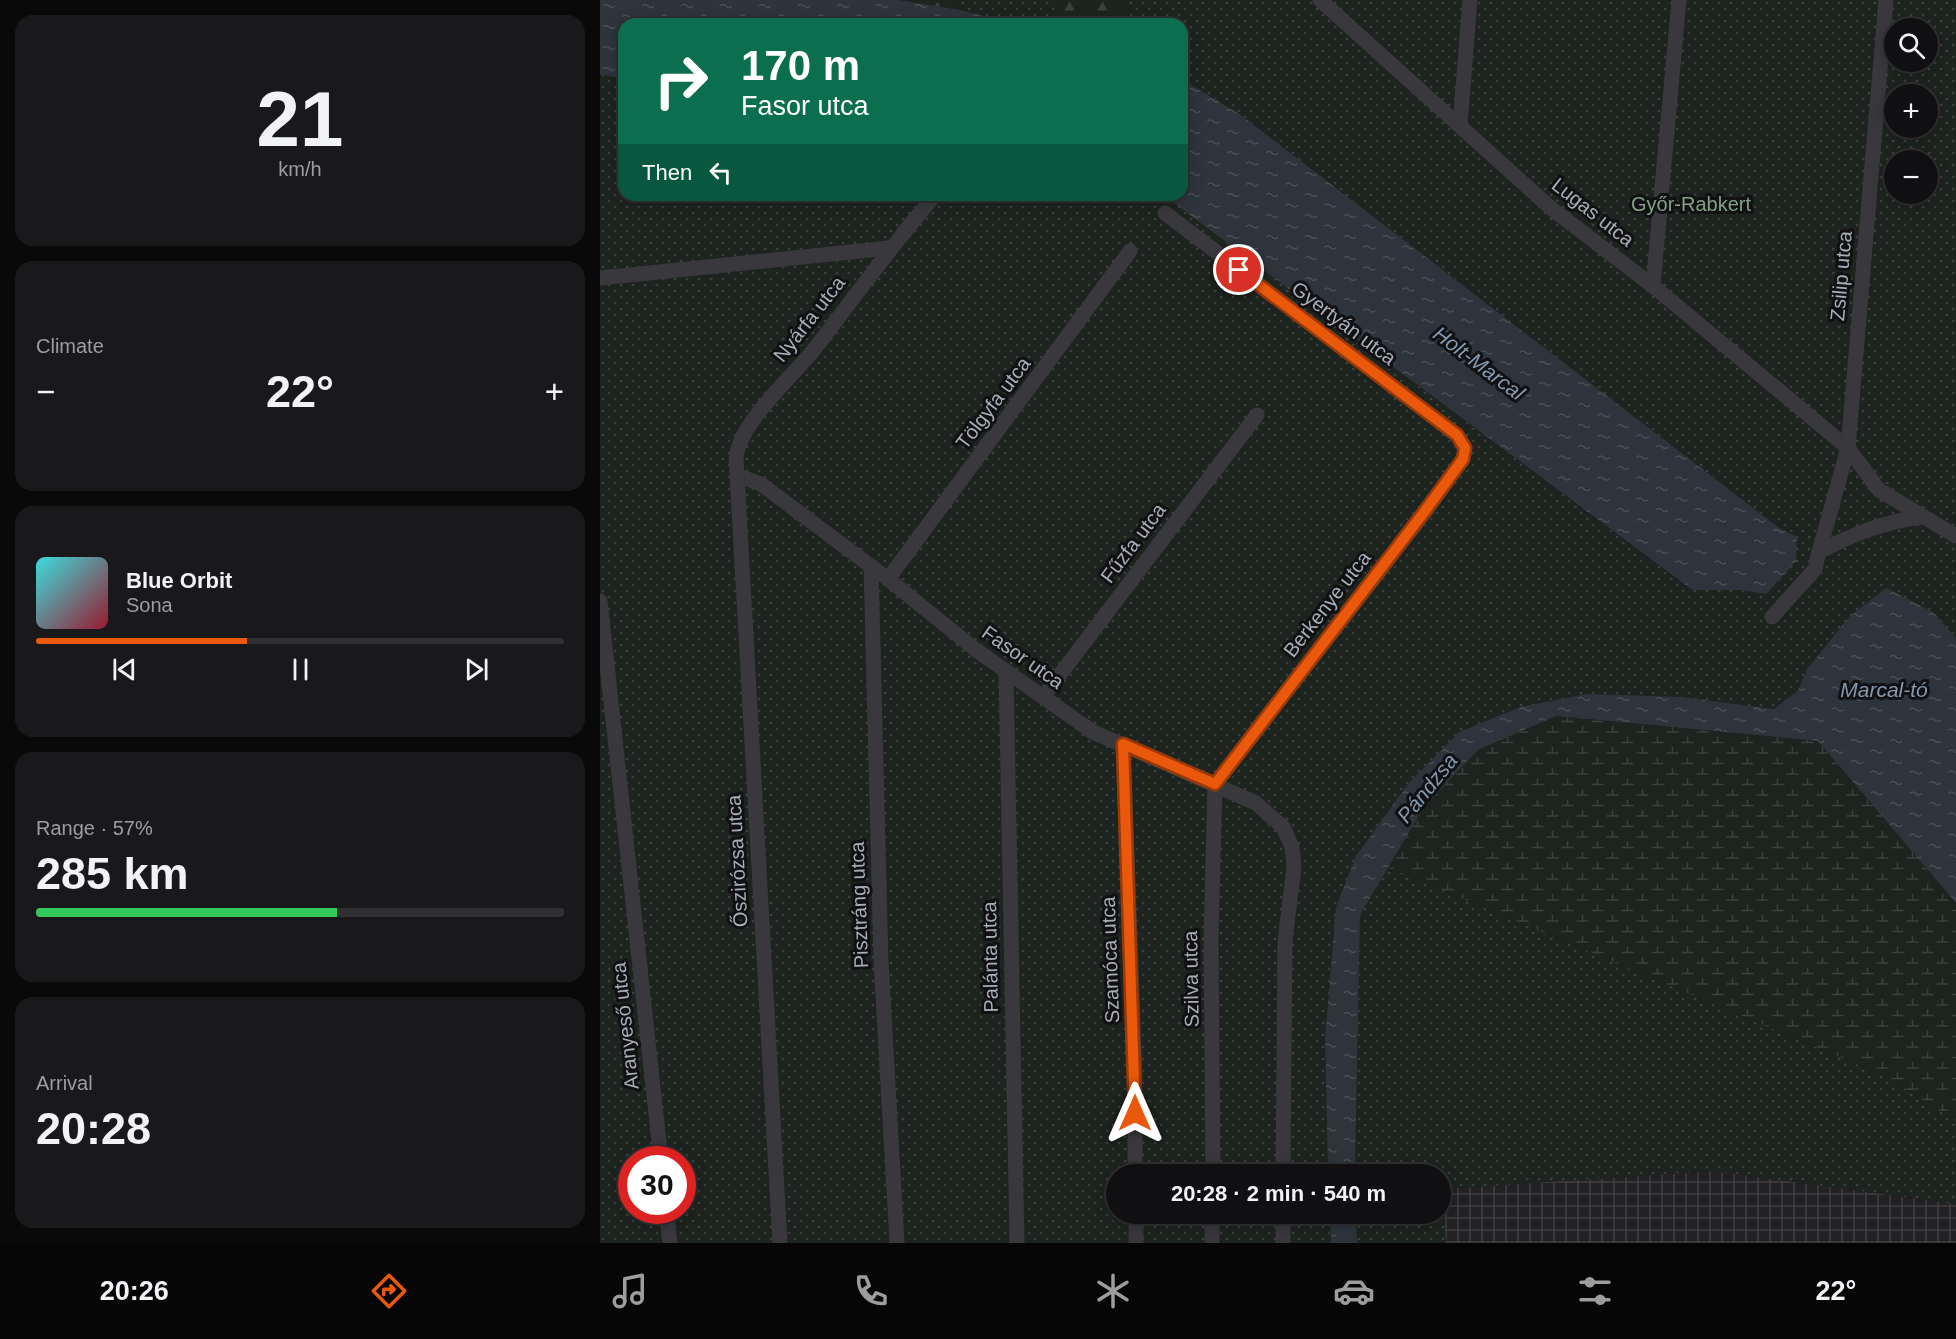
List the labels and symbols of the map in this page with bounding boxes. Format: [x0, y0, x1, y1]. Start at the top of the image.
street label: Lugas utca [1548, 173, 1639, 251]
park label: Győr-Rabkert [1631, 193, 1751, 215]
street label: Zsilip utca [1826, 229, 1856, 322]
pin [1213, 244, 1264, 295]
street label: Nyárfa utca [769, 271, 850, 366]
street label: Gyertyán utca [1288, 277, 1401, 370]
water label: Holt-Marcal [1429, 322, 1530, 405]
street label: Tölgyfa utca [951, 352, 1035, 453]
street label: Fűzfa utca [1096, 498, 1170, 587]
street label: Berkenye utca [1279, 546, 1376, 661]
street label: Fasor utca [978, 621, 1069, 694]
water label: Marcal-tó [1840, 678, 1928, 701]
water label: Pándzsa [1392, 749, 1462, 827]
street label: Őszirózsa utca [723, 794, 751, 928]
street label: Pisztráng utca [846, 840, 872, 969]
street label: Szamóca utca [1097, 895, 1123, 1024]
street label: Palánta utca [978, 900, 1002, 1013]
street label: Szilva utca [1179, 930, 1203, 1028]
street label: Aranyeső utca [607, 960, 643, 1091]
position arrow [1103, 1081, 1167, 1145]
speed limit sign: 30 [618, 1146, 696, 1224]

